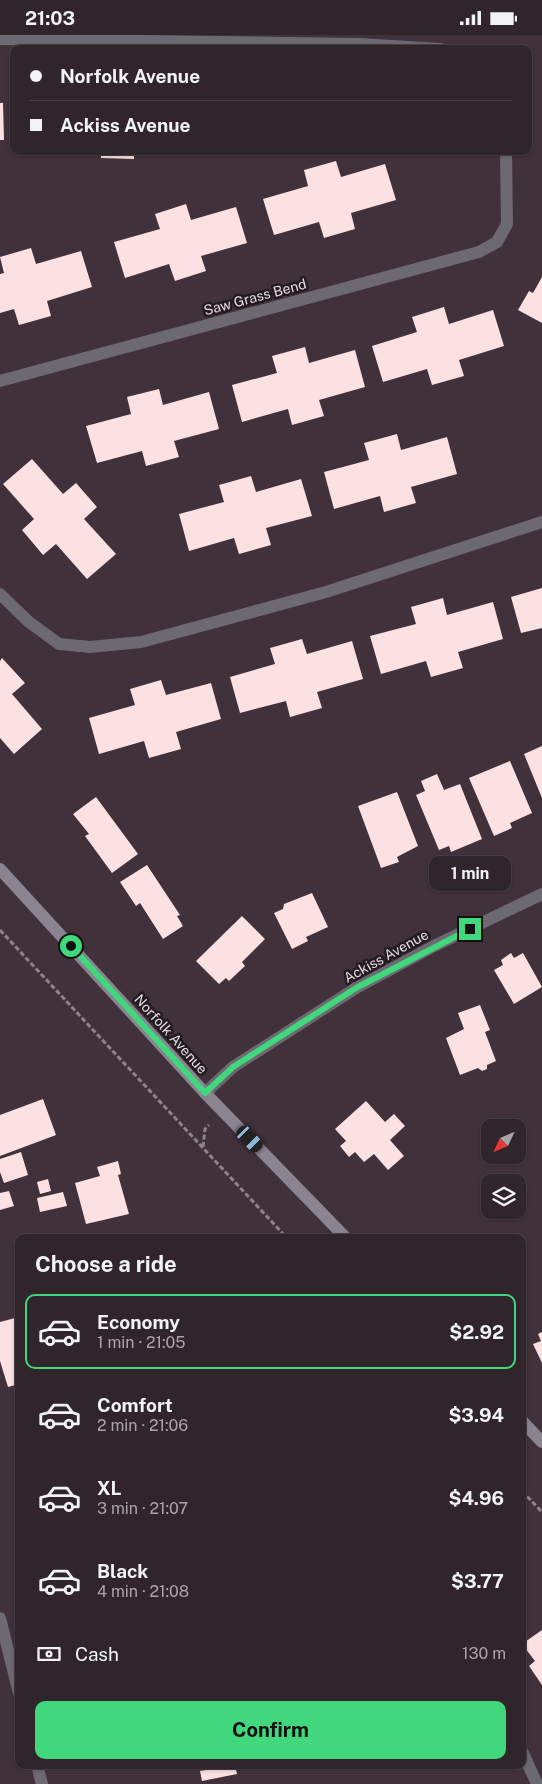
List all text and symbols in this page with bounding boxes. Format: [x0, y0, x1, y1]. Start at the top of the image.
text: 21:03 [25, 7, 75, 29]
text: Norfolk Avenue [60, 65, 200, 87]
text: Ackiss Avenue [60, 114, 191, 136]
street label: Saw Grass Bend [202, 276, 308, 318]
callout: 1 min [429, 857, 511, 891]
text: 1 min [451, 864, 489, 883]
route end [459, 918, 481, 940]
street label: Ackiss Avenue [341, 926, 431, 986]
route start [60, 935, 82, 957]
street label: Norfolk Avenue [131, 991, 211, 1077]
north arrow [481, 1119, 526, 1164]
map controls [481, 1119, 526, 1219]
car [234, 1123, 265, 1155]
button: layers [481, 1174, 526, 1219]
text: Choose a ride [35, 1251, 177, 1277]
icon: car [37, 1309, 82, 1354]
text: Economy [97, 1311, 180, 1333]
text: $2.92 [449, 1321, 504, 1343]
text: 1 min · 21:05 [97, 1333, 186, 1352]
icon: car [37, 1392, 82, 1437]
text: Comfort [97, 1394, 173, 1416]
text: $3.94 [448, 1404, 504, 1426]
text: 2 min · 21:06 [97, 1416, 188, 1435]
icon: car [37, 1475, 82, 1520]
text: XL [97, 1477, 122, 1499]
text: $4.96 [448, 1487, 504, 1509]
text: 3 min · 21:07 [97, 1499, 188, 1518]
icon: car [37, 1558, 82, 1603]
text: Black [97, 1560, 148, 1582]
text: $3.77 [451, 1570, 504, 1592]
text: 4 min · 21:08 [97, 1582, 189, 1601]
icon: cash [35, 1640, 63, 1668]
text: Cash [75, 1643, 119, 1665]
text: 130 m [462, 1644, 506, 1663]
button: Confirm [35, 1701, 506, 1759]

